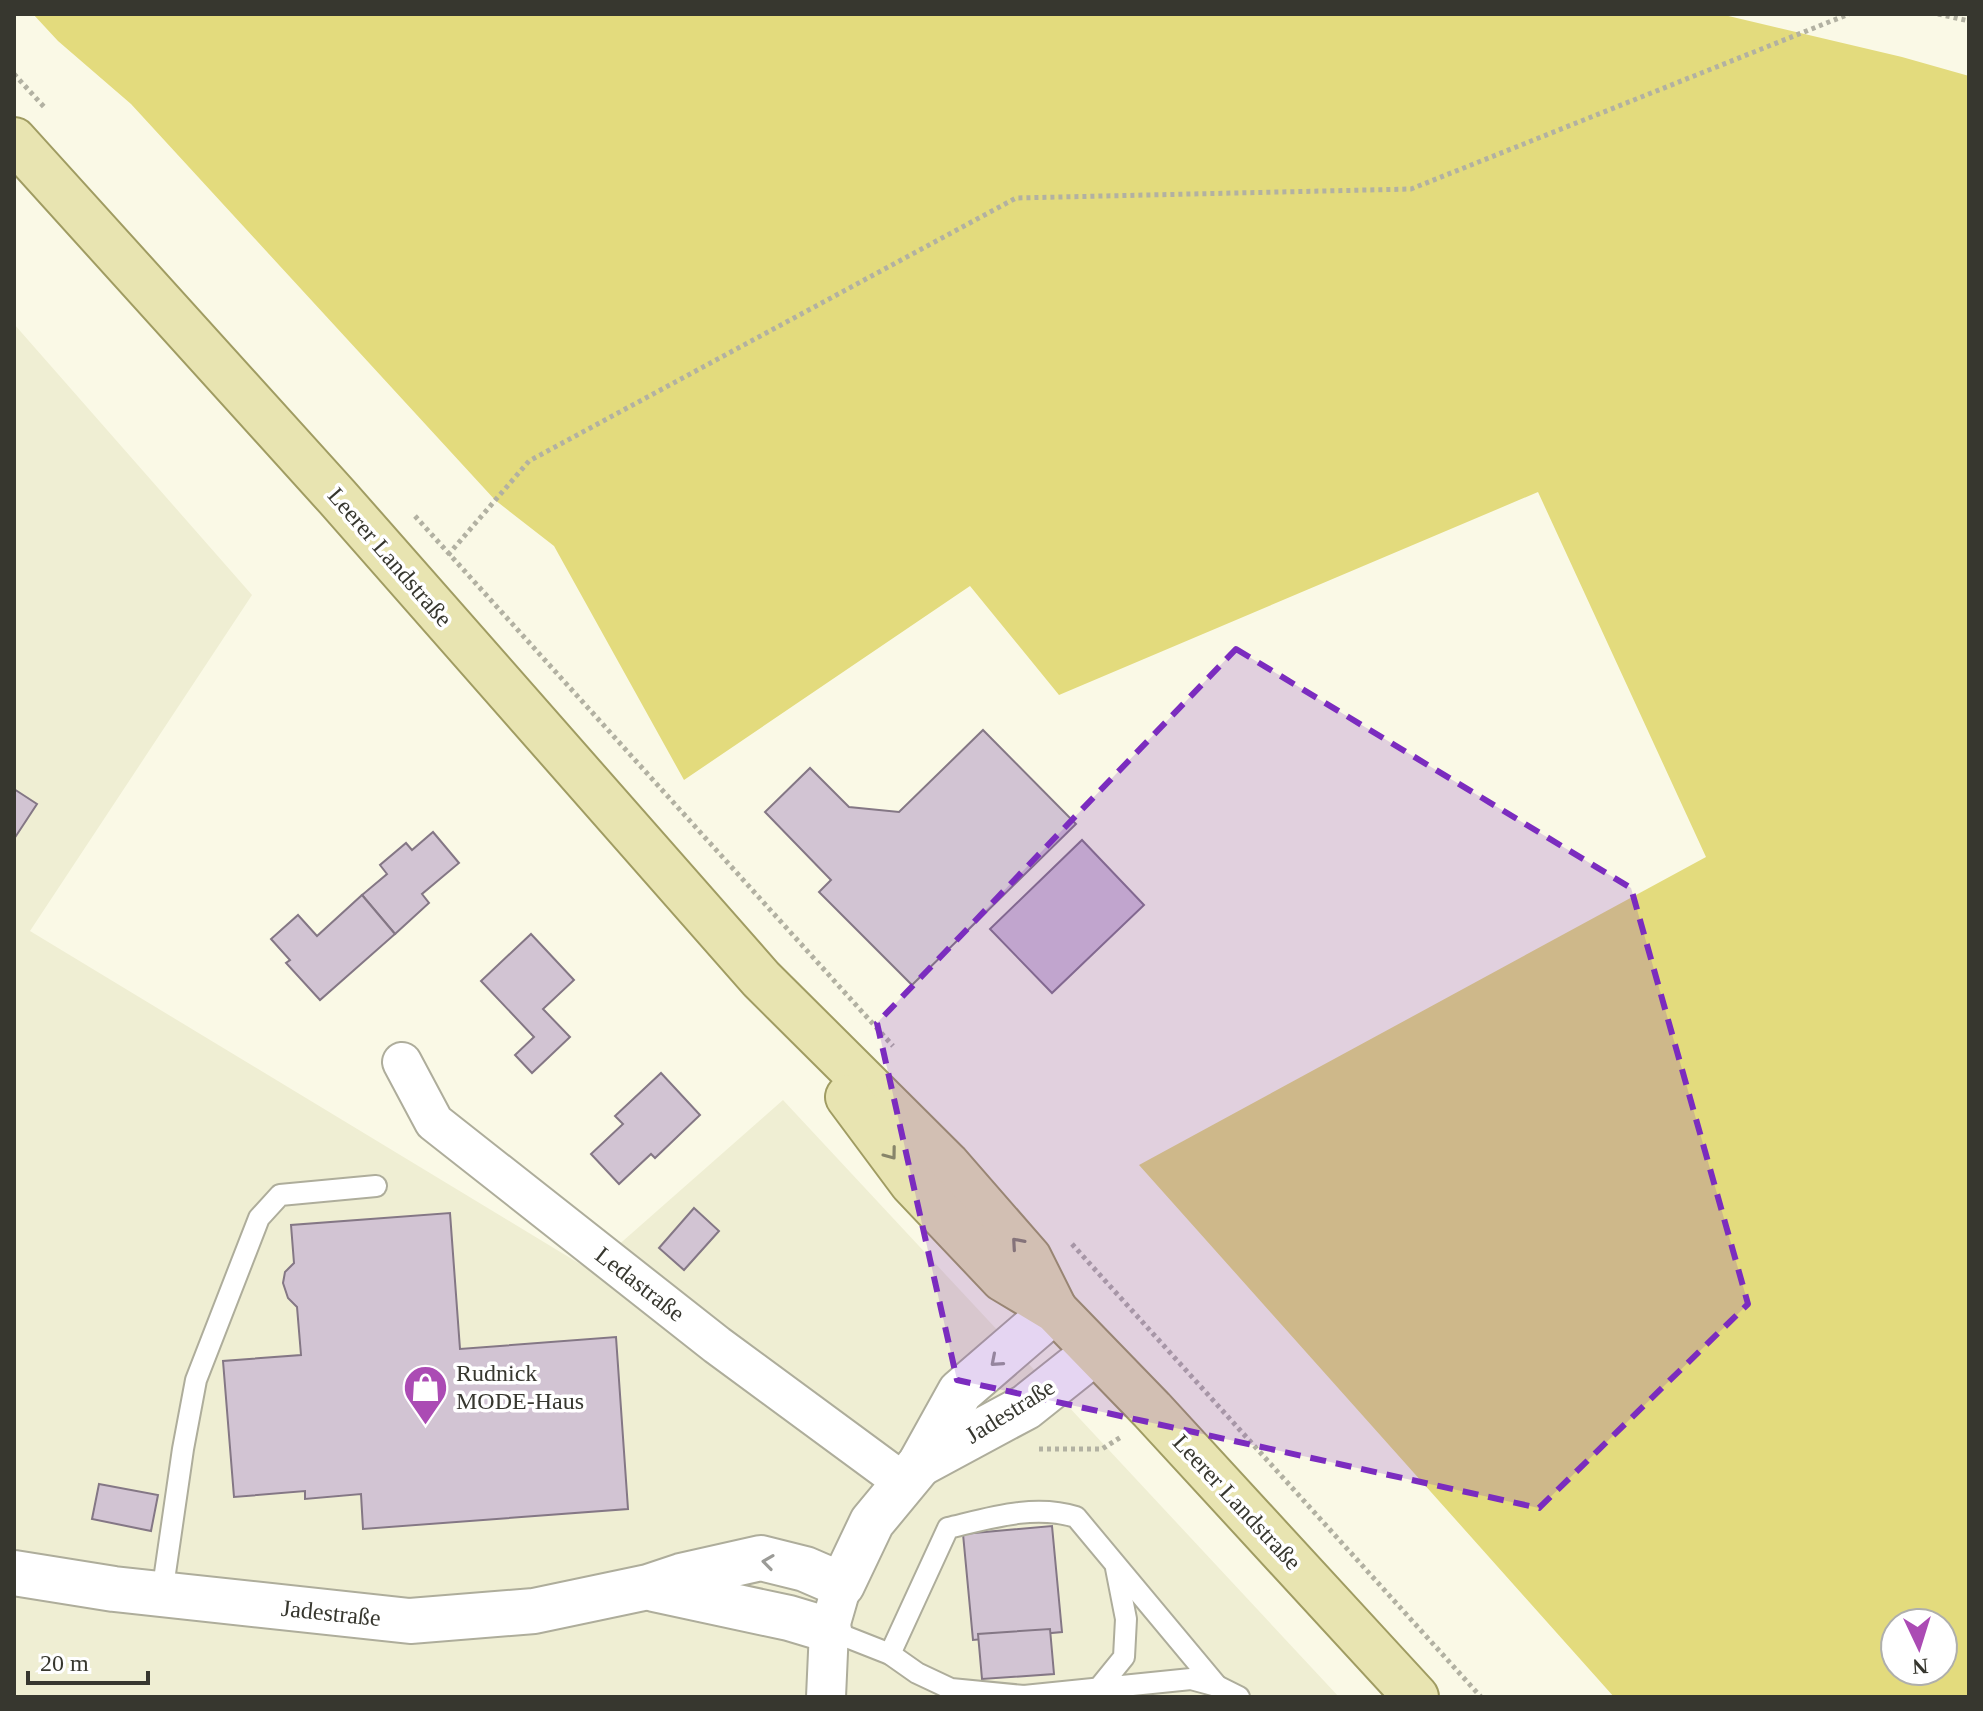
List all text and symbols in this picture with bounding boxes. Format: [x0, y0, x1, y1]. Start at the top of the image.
street label: Leerer Landstraße [323, 482, 457, 632]
one-way arrow [881, 1146, 896, 1160]
one-way arrow [1012, 1238, 1026, 1253]
street label: Ledastraße [591, 1241, 689, 1327]
one-way arrow [991, 1352, 1006, 1366]
place label: Rudnick MODE-Haus [456, 1360, 584, 1414]
shop icon: Rudnick MODE-Haus [401, 1363, 449, 1426]
street label: Jadestraße [961, 1373, 1059, 1449]
street label: Leerer Landstraße [1168, 1429, 1306, 1575]
one-way arrow [762, 1553, 775, 1570]
street label: Jadestraße [280, 1595, 382, 1631]
north arrow [1879, 1607, 1959, 1687]
scale bar [28, 1635, 148, 1685]
text: 20 m [40, 1650, 89, 1676]
text: N [1911, 1653, 1929, 1679]

